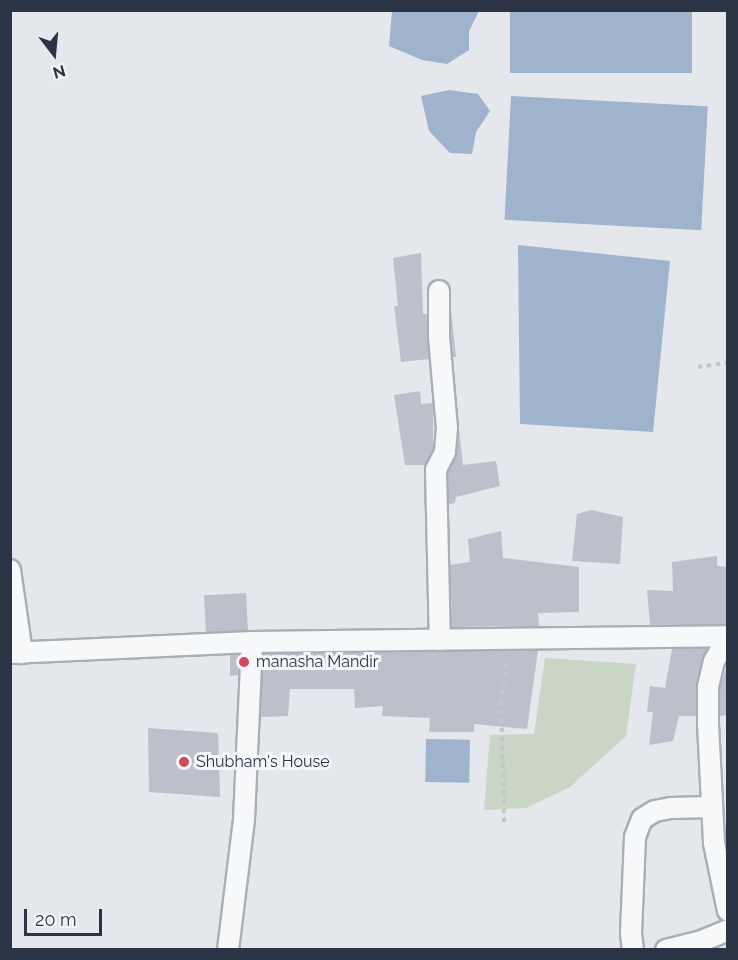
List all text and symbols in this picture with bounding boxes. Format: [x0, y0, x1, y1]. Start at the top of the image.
north arrow [24, 24, 84, 84]
text: N [51, 61, 68, 83]
place label: manasha Mandir [256, 652, 378, 672]
marker: manasha Mandir [237, 655, 251, 669]
place label: Shubham's House [196, 752, 330, 772]
marker: Shubham's House [177, 755, 191, 769]
scale bar [27, 897, 105, 935]
text: 20 m [35, 909, 77, 930]

